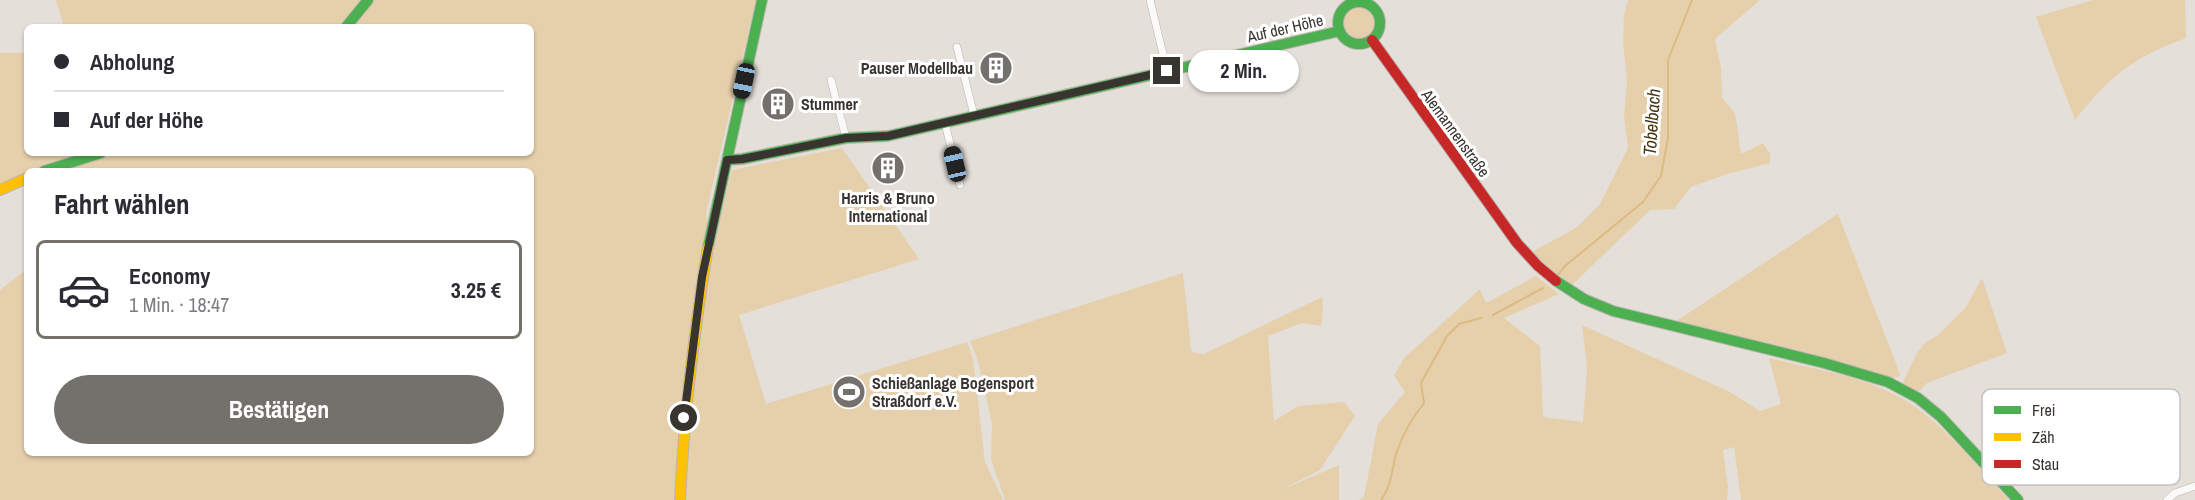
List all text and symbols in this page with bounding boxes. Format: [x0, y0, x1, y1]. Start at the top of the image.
street label: Auf der Höhe [1244, 9, 1325, 48]
text: Abholung [90, 47, 174, 77]
building icon: Pauser Modellbau [978, 50, 1014, 86]
callout: 2 Min. [1188, 50, 1299, 92]
place label: Pauser Modellbau [861, 57, 973, 79]
route end [1153, 57, 1180, 84]
text: 2 Min. [1220, 57, 1267, 84]
car [731, 62, 757, 100]
street label: Alemannenstraße [1416, 84, 1495, 181]
building icon: Stummer [760, 86, 796, 122]
water label: Tobelbach [1637, 88, 1666, 156]
place label: Stummer [801, 93, 859, 115]
text: Auf der Höhe [90, 105, 203, 135]
car [942, 144, 968, 184]
building icon: Harris & Bruno International [870, 150, 906, 186]
text: Fahrt wählen [54, 186, 190, 222]
place label: Harris & Bruno International [841, 187, 935, 227]
text: Economy [129, 261, 210, 291]
icon: car [57, 263, 111, 317]
text: 3.25 € [451, 275, 501, 305]
text: 1 Min. · 18:47 [129, 291, 229, 318]
place label: Schießanlage Bogensport Straßdorf e.V. [872, 372, 1034, 412]
sports icon: Schießanlage Bogensport Straßdorf e.V. [831, 374, 867, 410]
button: Bestätigen [54, 375, 504, 444]
legend [1982, 389, 2180, 485]
text: Frei [2032, 399, 2055, 421]
route start [670, 404, 697, 431]
text: Zäh [2032, 426, 2055, 448]
text: Stau [2032, 453, 2059, 475]

